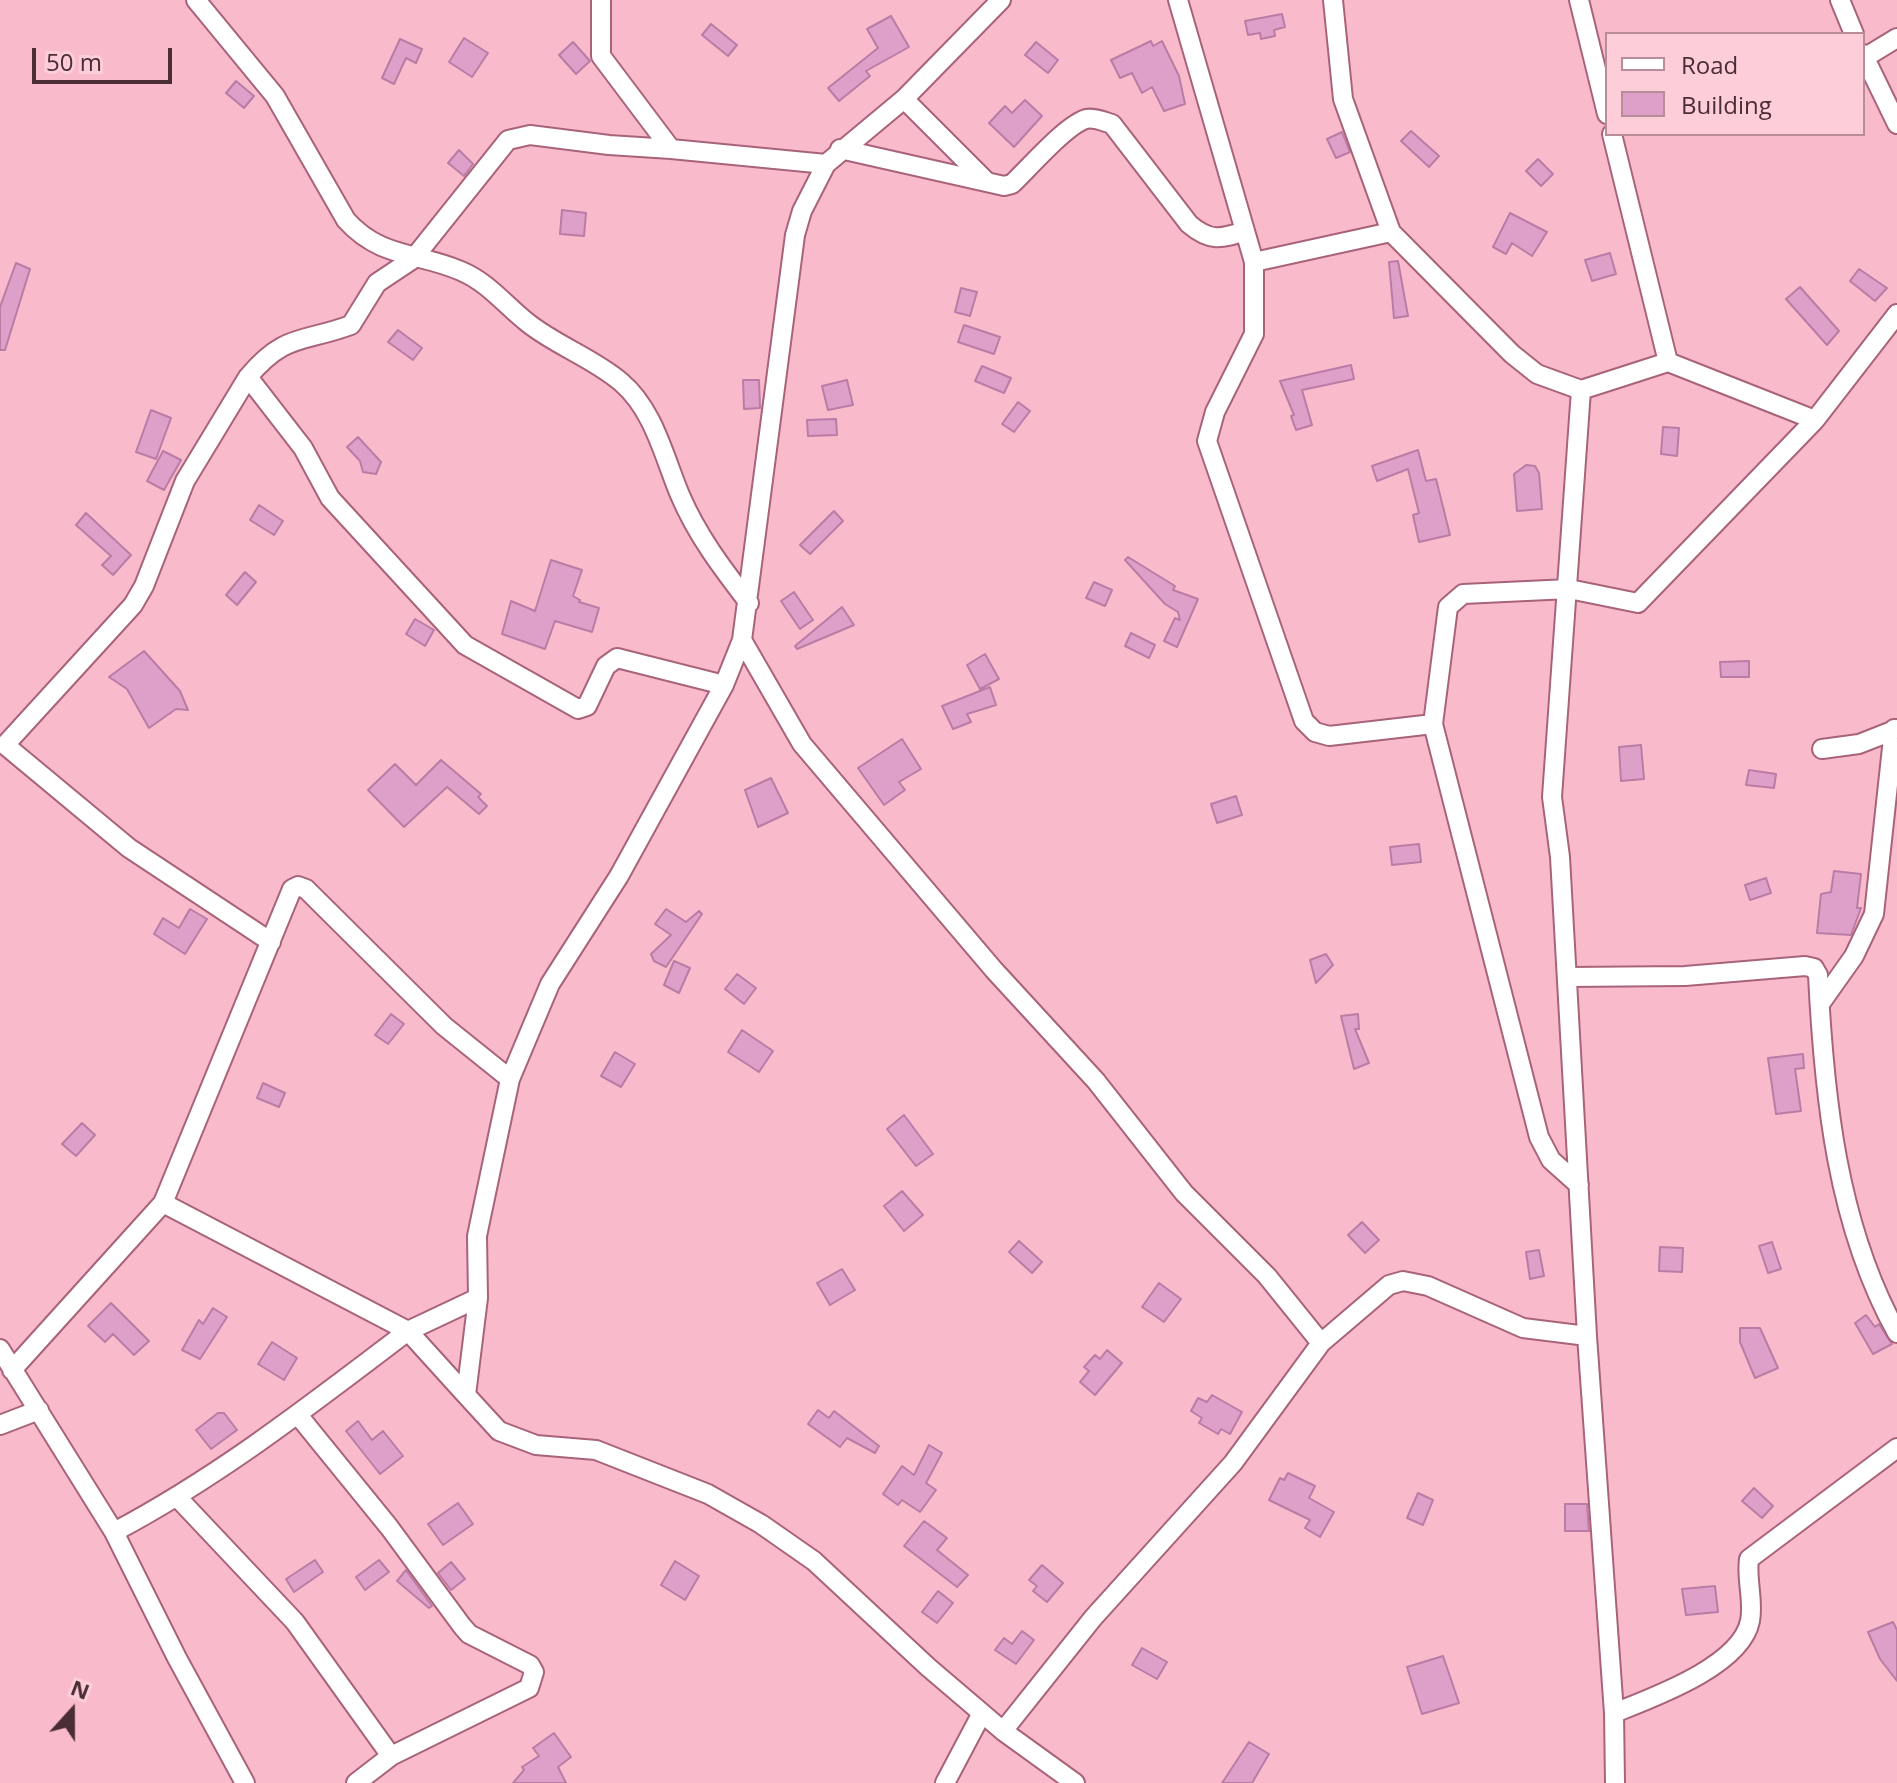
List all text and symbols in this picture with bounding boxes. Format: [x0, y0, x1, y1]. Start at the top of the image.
scale bar [36, 32, 176, 82]
legend [1605, 32, 1865, 136]
text: 50 m [46, 45, 102, 78]
text: Road [1681, 48, 1738, 81]
text: Building [1681, 88, 1772, 121]
north arrow [32, 1671, 112, 1751]
text: N [67, 1671, 94, 1706]

